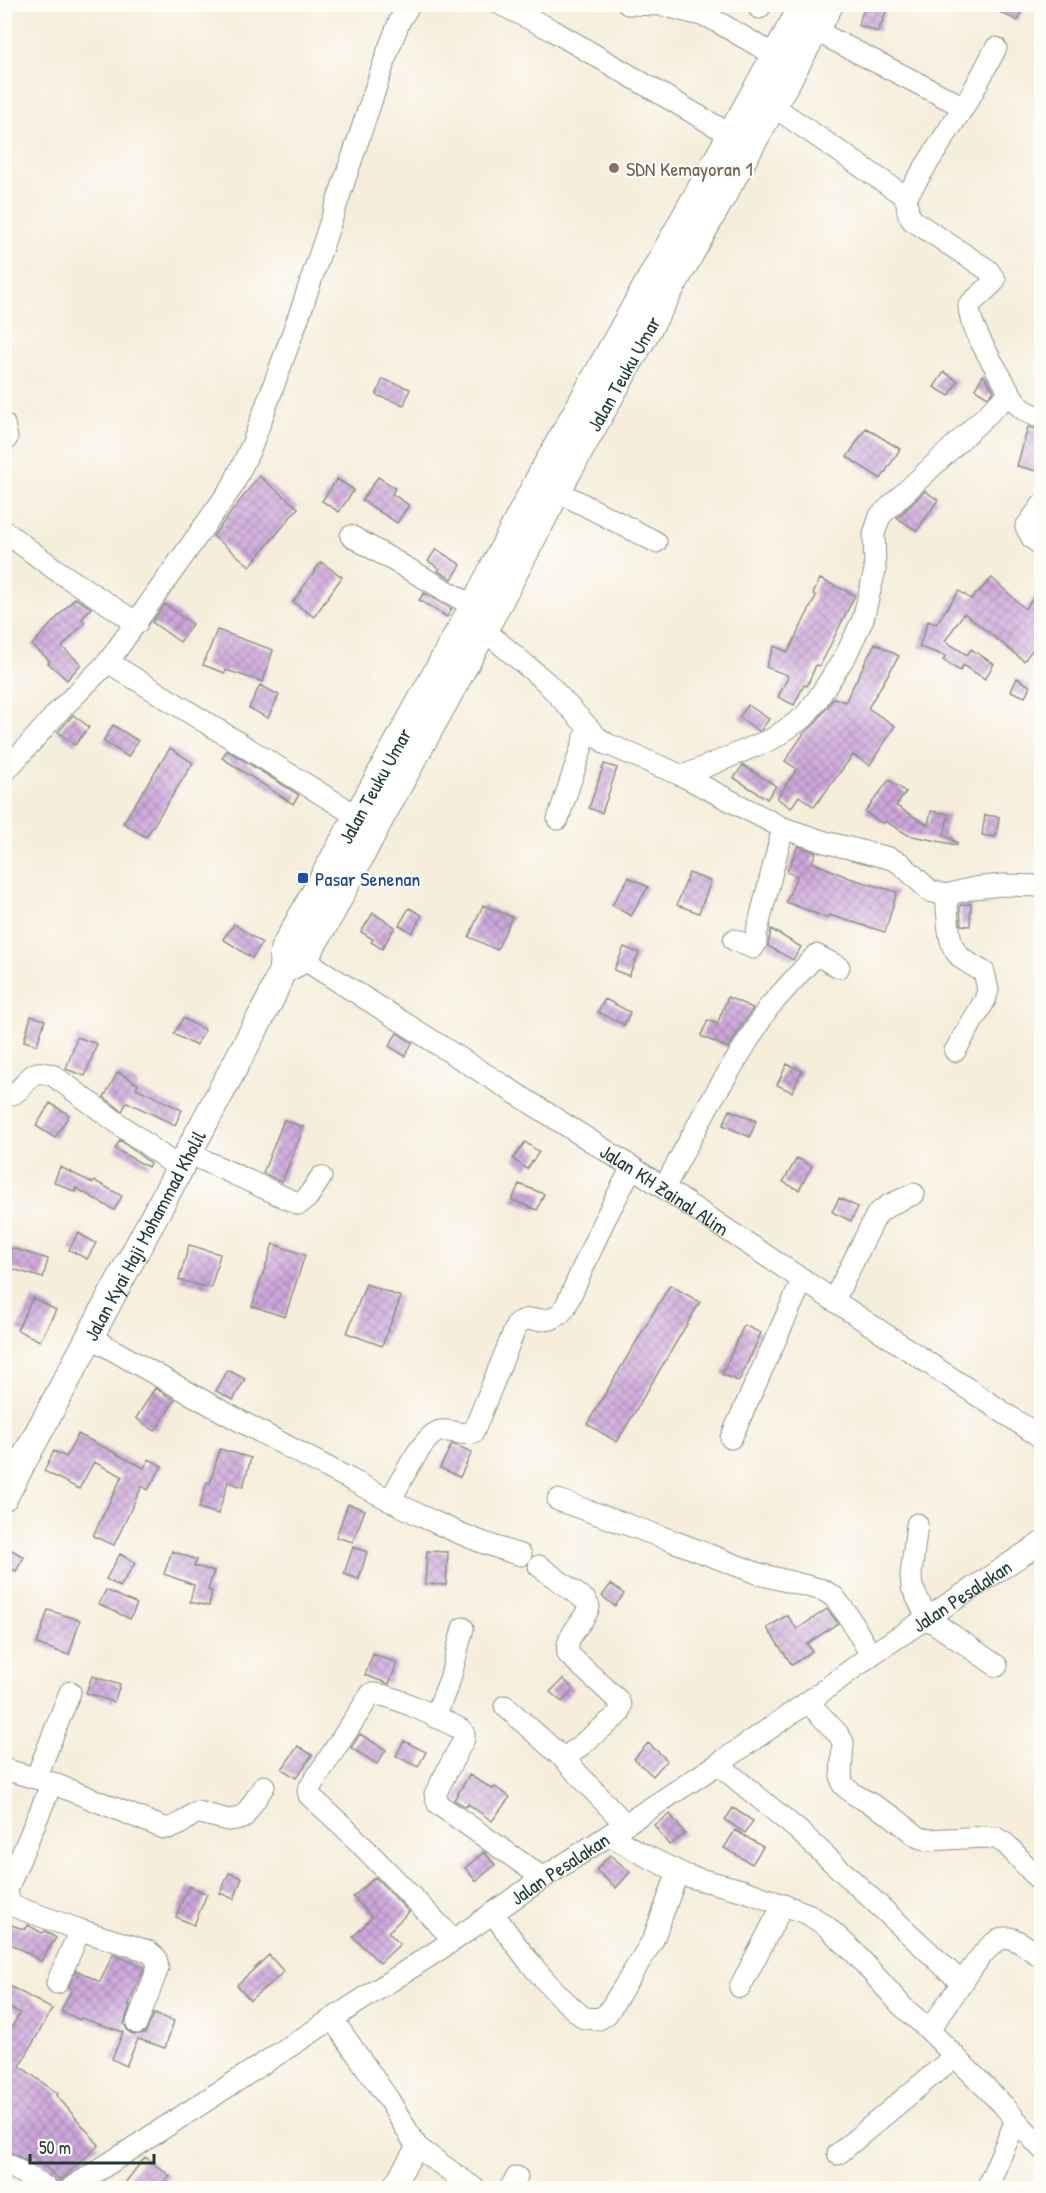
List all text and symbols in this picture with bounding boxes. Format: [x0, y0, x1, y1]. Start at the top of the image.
place label: SDN Kemayoran 1 [626, 155, 753, 182]
marker: SDN Kemayoran 1 [607, 161, 621, 175]
street label: Jalan Teuku Umar [580, 310, 666, 436]
street label: Jalan Teuku Umar [331, 722, 417, 848]
place label: Pasar Senenan [315, 865, 420, 892]
marker: Pasar Senenan [296, 871, 310, 885]
street label: Jalan Kyai Haji Mohammad Kholil [77, 1125, 212, 1345]
street label: Jalan KH Zainal Alim [595, 1137, 735, 1241]
street label: Jalan Pesalakan [907, 1553, 1016, 1638]
street label: Jalan Pesalakan [504, 1825, 614, 1911]
scale bar [30, 2127, 154, 2165]
text: 50 m [39, 2135, 71, 2160]

